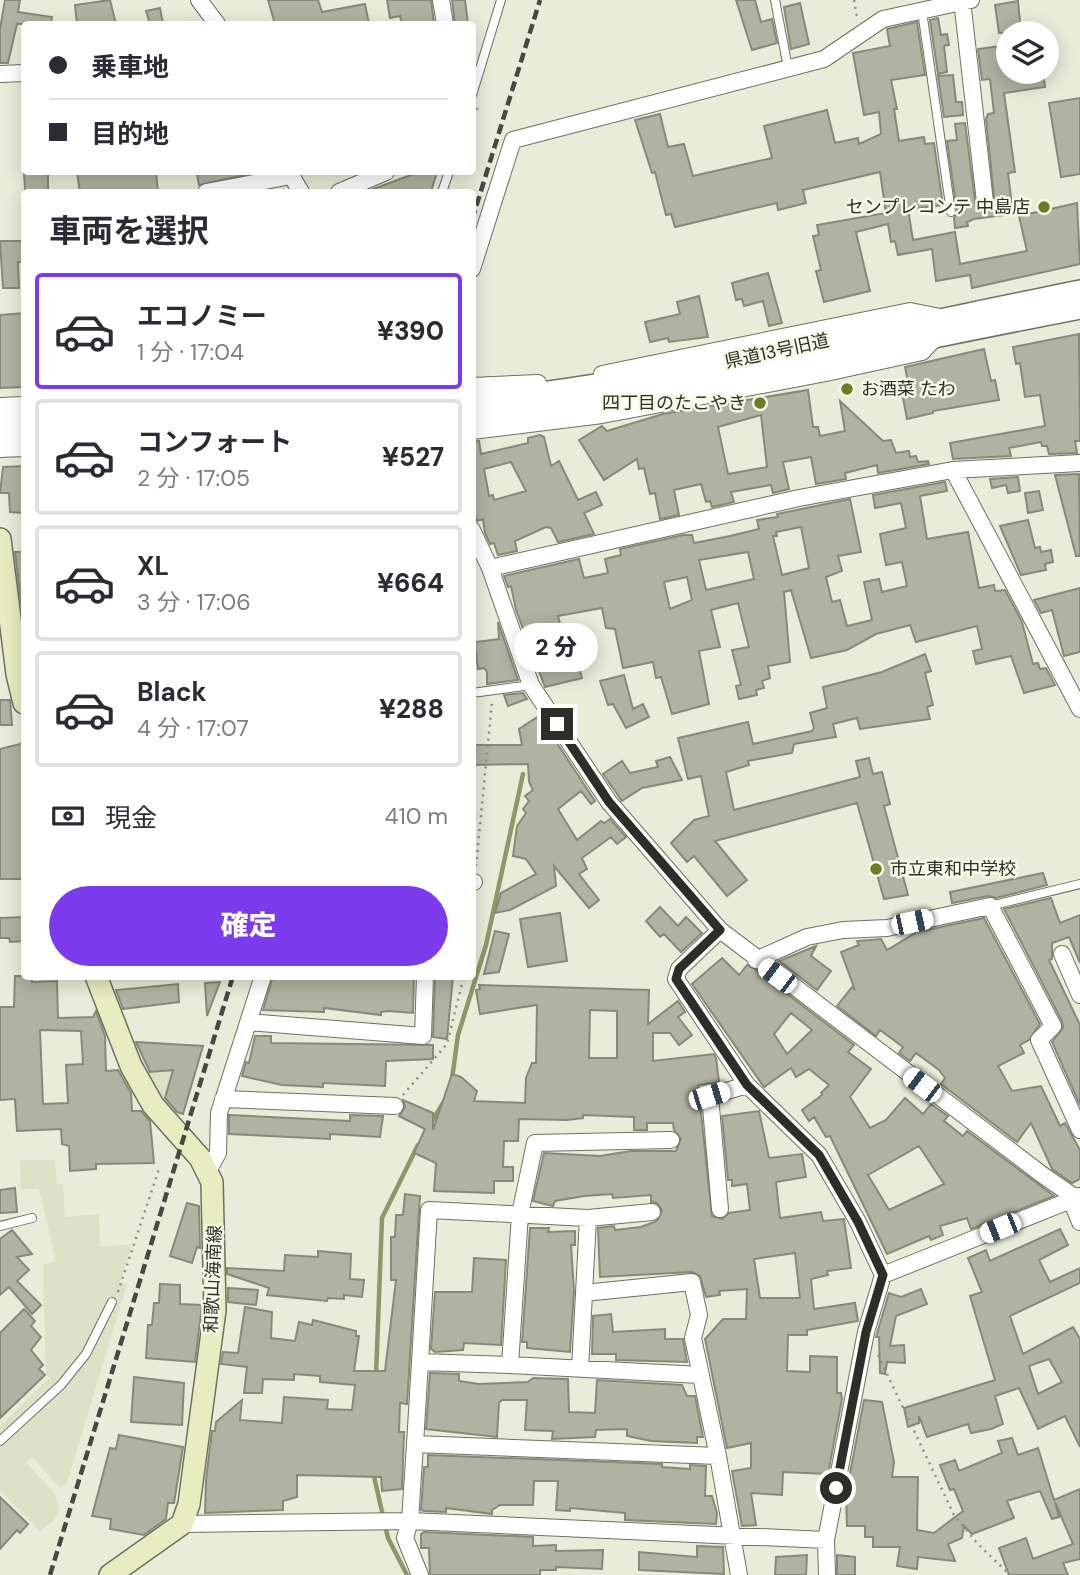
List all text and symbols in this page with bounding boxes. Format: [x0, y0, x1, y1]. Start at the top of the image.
map controls [996, 21, 1059, 84]
button: layers [996, 21, 1059, 84]
text: 乗車地 [91, 50, 169, 84]
text: 目的地 [91, 117, 169, 151]
place label: センプレコンテ 中島店 [846, 195, 1030, 219]
marker: センプレコンテ 中島店 [1036, 199, 1052, 215]
text: 車両を選択 [49, 210, 209, 252]
text: エコノミー [137, 299, 267, 333]
icon: car [53, 300, 116, 363]
text: ¥390 [377, 314, 444, 348]
street label: 県道13号旧道 [723, 328, 831, 374]
text: 1 分 · 17:04 [137, 337, 244, 367]
place label: お酒菜 たわ [861, 377, 956, 401]
marker: お酒菜 たわ [839, 381, 855, 397]
place label: 四丁目のたこやき [602, 391, 746, 415]
marker: 四丁目のたこやき [752, 395, 768, 411]
text: コンフォート [137, 425, 292, 459]
icon: car [53, 426, 116, 489]
text: ¥527 [382, 440, 444, 474]
text: 2 分 · 17:05 [137, 463, 250, 493]
text: XL [137, 549, 169, 583]
icon: car [53, 552, 116, 615]
text: ¥664 [377, 566, 444, 600]
text: 3 分 · 17:06 [137, 587, 251, 617]
callout: 2 分 [515, 622, 599, 672]
text: 2 分 [535, 632, 577, 662]
text: Black [137, 675, 207, 709]
icon: car [53, 678, 116, 741]
text: ¥288 [379, 692, 444, 726]
route end [541, 708, 573, 740]
text: 4 分 · 17:07 [137, 713, 249, 743]
icon: cash [49, 797, 87, 835]
text: 現金 [105, 801, 157, 835]
text: 410 m [385, 801, 448, 831]
place label: 市立東和中学校 [890, 857, 1016, 881]
marker: 市立東和中学校 [868, 861, 884, 877]
button: 確定 [49, 886, 448, 966]
car [890, 907, 935, 937]
car [754, 955, 801, 997]
car [899, 1064, 946, 1106]
car [686, 1080, 733, 1112]
car [977, 1210, 1024, 1246]
street label: 和歌山海南線 [199, 1225, 227, 1333]
route start [820, 1472, 852, 1504]

